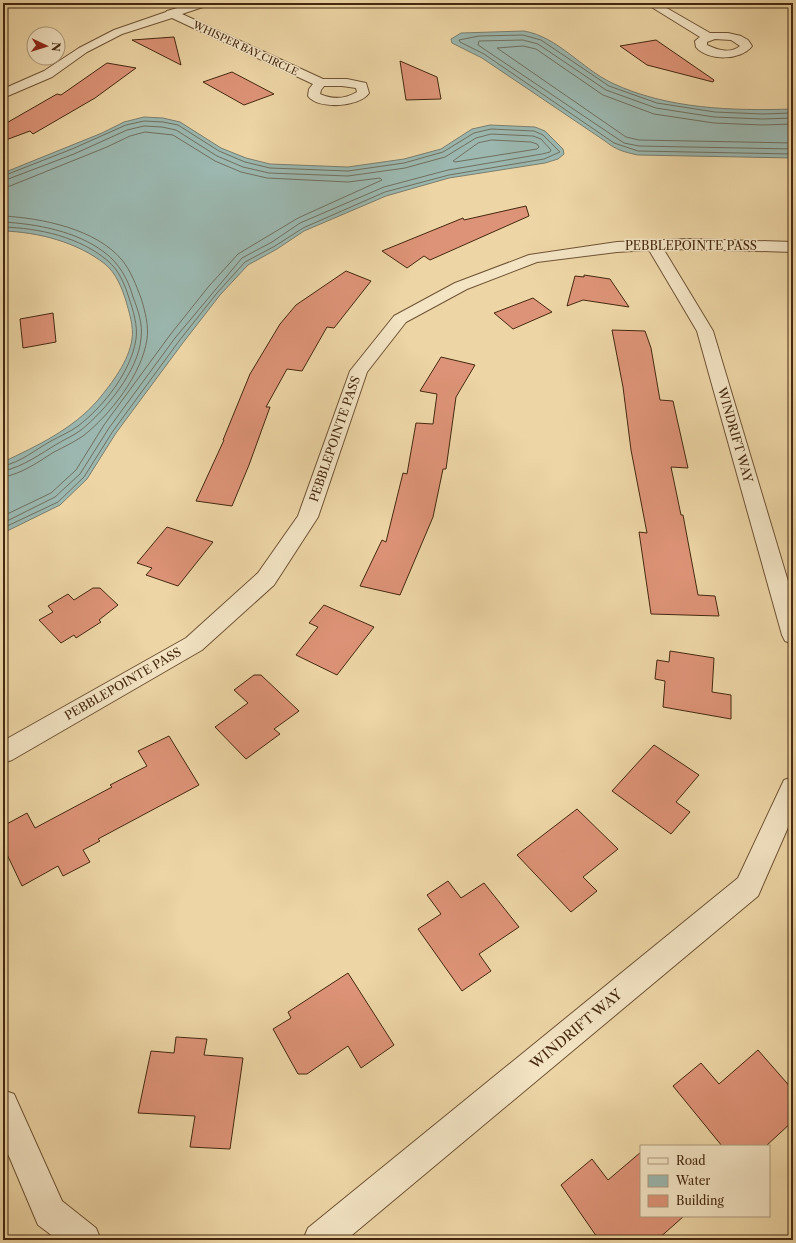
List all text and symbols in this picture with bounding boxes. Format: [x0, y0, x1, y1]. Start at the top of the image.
street label: WHISPER BAY CIRCLE [190, 18, 301, 79]
north arrow [26, 26, 66, 66]
text: N [49, 41, 63, 52]
street label: PEBBLEPOINTE PASS [625, 238, 757, 253]
street label: PEBBLEPOINTE PASS [306, 374, 363, 504]
street label: WINDRIFT WAY [714, 385, 756, 485]
street label: PEBBLEPOINTE PASS [62, 644, 184, 723]
street label: WINDRIFT WAY [526, 985, 627, 1073]
legend [640, 1145, 770, 1217]
text: Road [676, 1153, 706, 1168]
text: Water [675, 1173, 710, 1188]
text: Building [676, 1193, 724, 1208]

